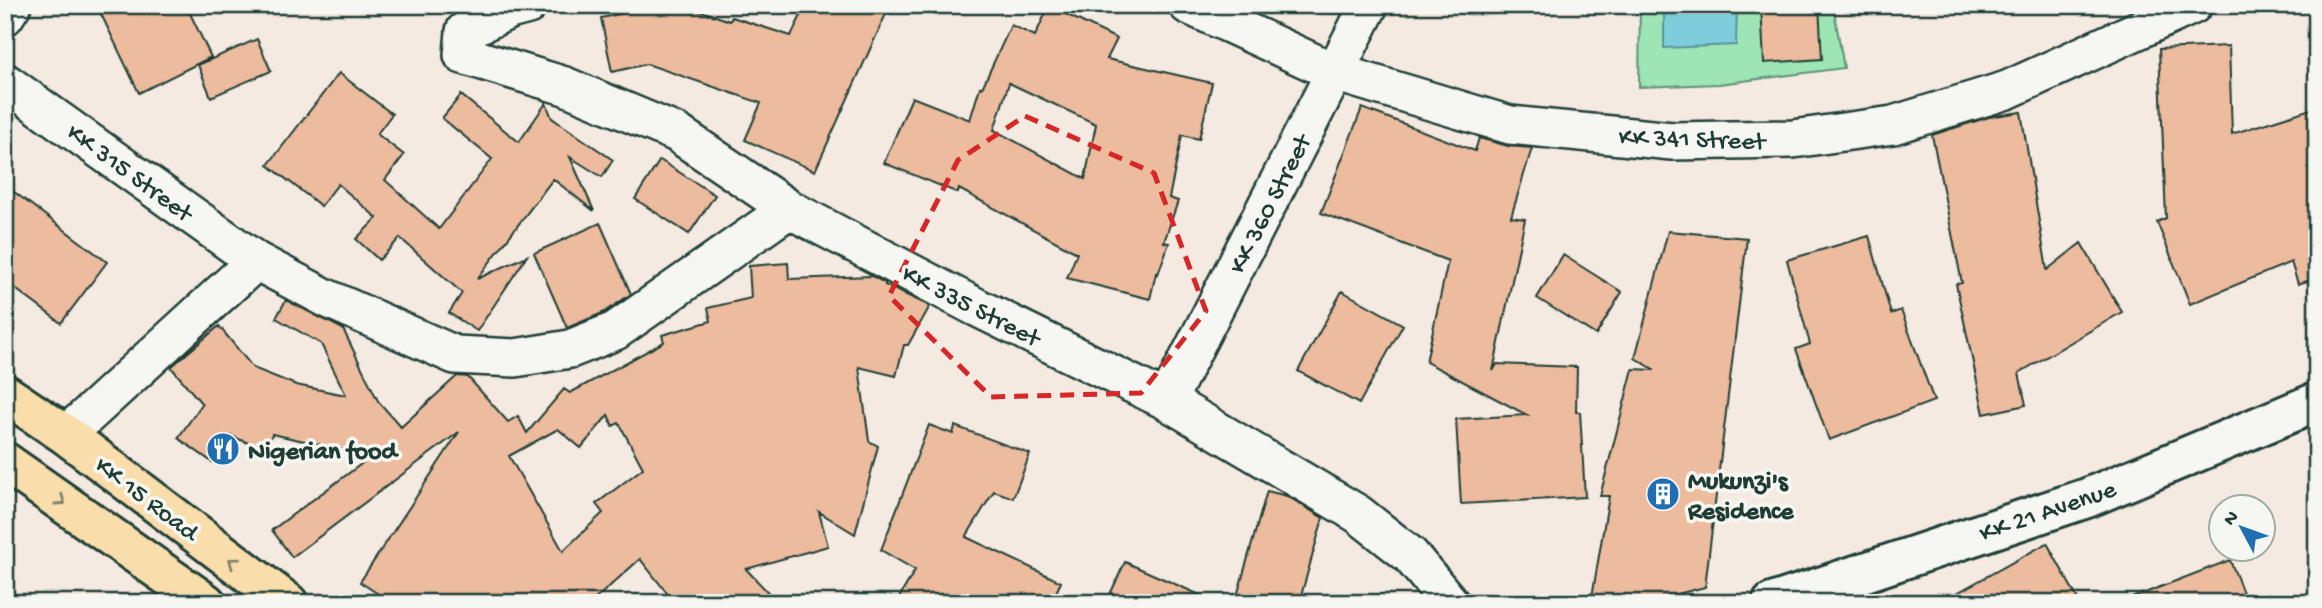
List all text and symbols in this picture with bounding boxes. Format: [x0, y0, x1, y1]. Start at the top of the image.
street label: KK 315 Street [59, 119, 199, 232]
street label: KK 341 Street [1618, 123, 1768, 160]
street label: KK 360 Street [1224, 128, 1321, 280]
street label: KK 335 Street [896, 260, 1046, 357]
restaurant icon: Nigerian food [204, 430, 242, 468]
place label: Nigerian food [248, 438, 400, 469]
street label: KK 15 Road [87, 452, 205, 551]
place label: Mukunzi's Residence [1687, 468, 1795, 529]
building icon: Mukunzi's Residence [1644, 475, 1682, 513]
street label: KK 21 Avenue [1976, 475, 2121, 551]
north arrow [2206, 492, 2276, 562]
one-way arrow [53, 493, 66, 505]
text: N [2219, 507, 2245, 531]
one-way arrow [229, 557, 241, 570]

